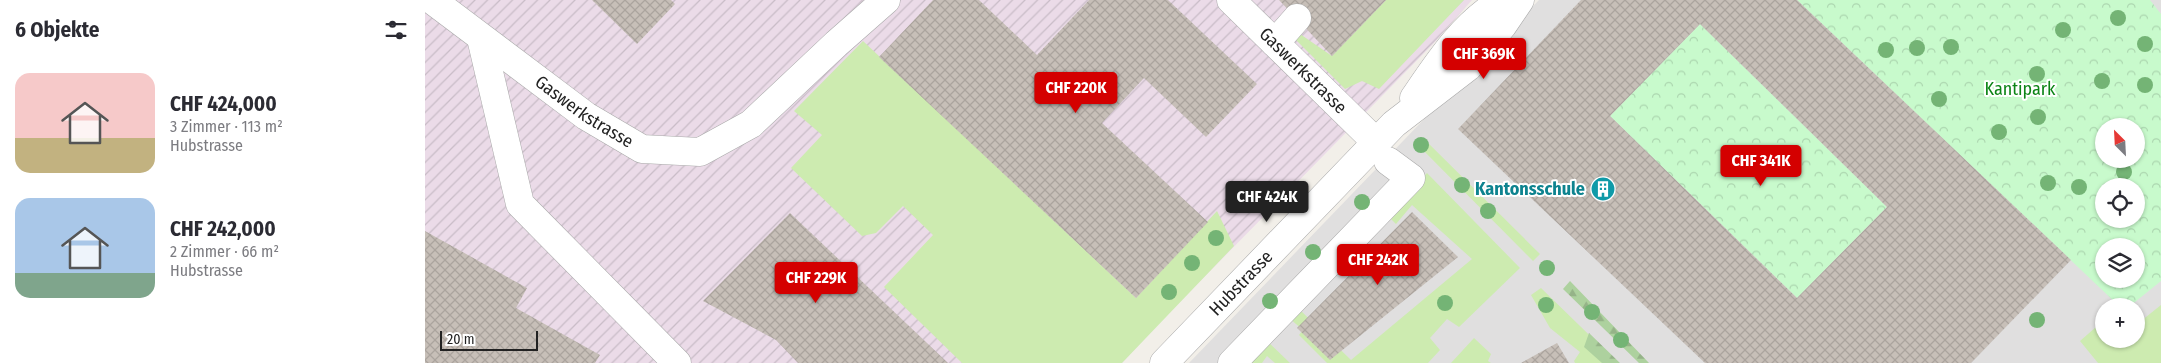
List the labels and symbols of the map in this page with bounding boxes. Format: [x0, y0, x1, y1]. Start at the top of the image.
street label: Gaswerkstrasse [1255, 23, 1352, 118]
pin: CHF 369K [1432, 38, 1536, 80]
street label: Gaswerkstrasse [531, 71, 638, 153]
pin: CHF 220K [1024, 72, 1128, 114]
park label: Kantipark [1984, 78, 2056, 100]
north arrow [2095, 118, 2145, 168]
pin: CHF 341K [1709, 144, 1813, 187]
building icon: Kantonsschule [1590, 176, 1616, 202]
place label: Kantonsschule [1475, 178, 1585, 200]
pin: CHF 424K [1215, 180, 1319, 223]
pin: CHF 242K [1326, 244, 1430, 286]
street label: Hubstrasse [1205, 246, 1277, 320]
pin: CHF 229K [764, 262, 868, 304]
scale bar [440, 328, 537, 351]

